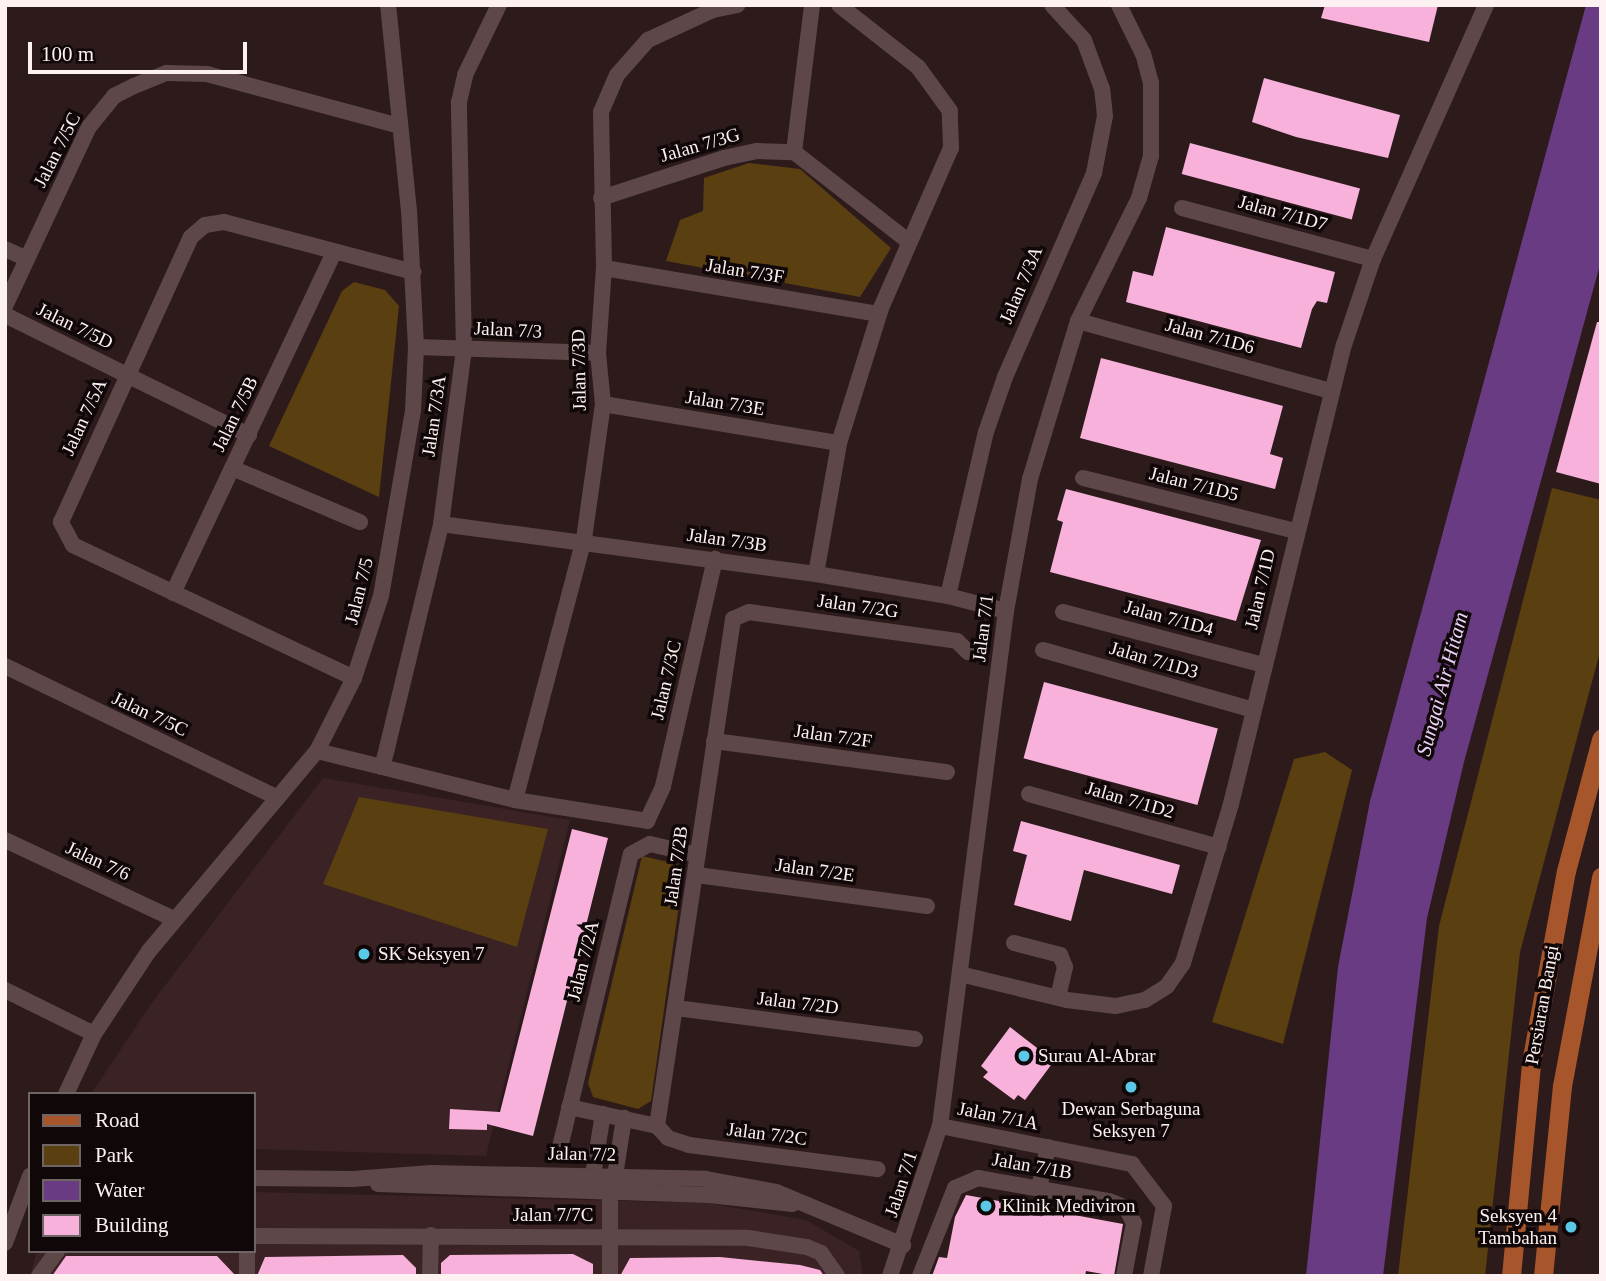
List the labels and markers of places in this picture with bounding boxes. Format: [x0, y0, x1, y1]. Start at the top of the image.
place label: SK Seksyen 7 [378, 943, 485, 965]
marker: SK Seksyen 7 [356, 946, 372, 962]
place label: Surau Al-Abrar [1038, 1045, 1157, 1067]
marker: Surau Al-Abrar [1016, 1048, 1032, 1064]
marker: Dewan Serbaguna Seksyen 7 [1123, 1079, 1139, 1095]
place label: Dewan Serbaguna Seksyen 7 [1062, 1098, 1200, 1142]
place label: Klinik Mediviron [1002, 1195, 1136, 1217]
marker: Klinik Mediviron [976, 1196, 996, 1216]
place label: Seksyen 4 Tambahan [1478, 1205, 1557, 1249]
marker: Seksyen 4 Tambahan [1563, 1219, 1579, 1235]

